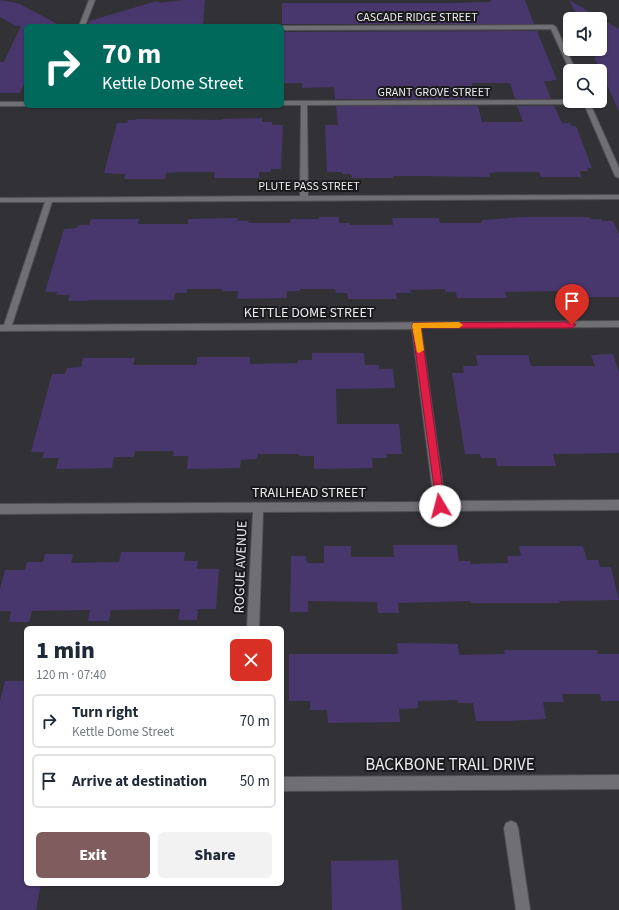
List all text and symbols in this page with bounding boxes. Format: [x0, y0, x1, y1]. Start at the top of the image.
street label: CASCADE RIDGE STREET [356, 9, 478, 26]
map controls [563, 12, 607, 108]
button: sound [563, 12, 607, 56]
text: 70 m [102, 34, 161, 74]
icon: right [36, 40, 88, 92]
button: search [563, 64, 607, 108]
text: Kettle Dome Street [102, 71, 243, 96]
street label: GRANT GROVE STREET [378, 84, 491, 101]
street label: PLUTE PASS STREET [258, 178, 360, 195]
pin [555, 284, 589, 325]
icon: arrive [561, 290, 583, 312]
street label: KETTLE DOME STREET [244, 303, 375, 323]
street label: TRAILHEAD STREET [252, 483, 366, 503]
position arrow [419, 485, 461, 527]
street label: ROGUE AVENUE [229, 520, 253, 614]
text: 1 min [36, 633, 95, 668]
button: close [230, 639, 272, 681]
text: 120 m · 07:40 [36, 666, 106, 684]
text: Turn right [72, 702, 138, 723]
icon: right [38, 710, 60, 732]
text: 70 m [240, 711, 270, 732]
text: Kettle Dome Street [72, 723, 174, 741]
street label: BACKBONE TRAIL DRIVE [365, 753, 535, 777]
icon: arrive [38, 770, 60, 792]
text: Arrive at destination [72, 771, 207, 792]
text: 50 m [240, 771, 270, 792]
button: Exit [36, 832, 150, 878]
button: Share [158, 832, 272, 878]

